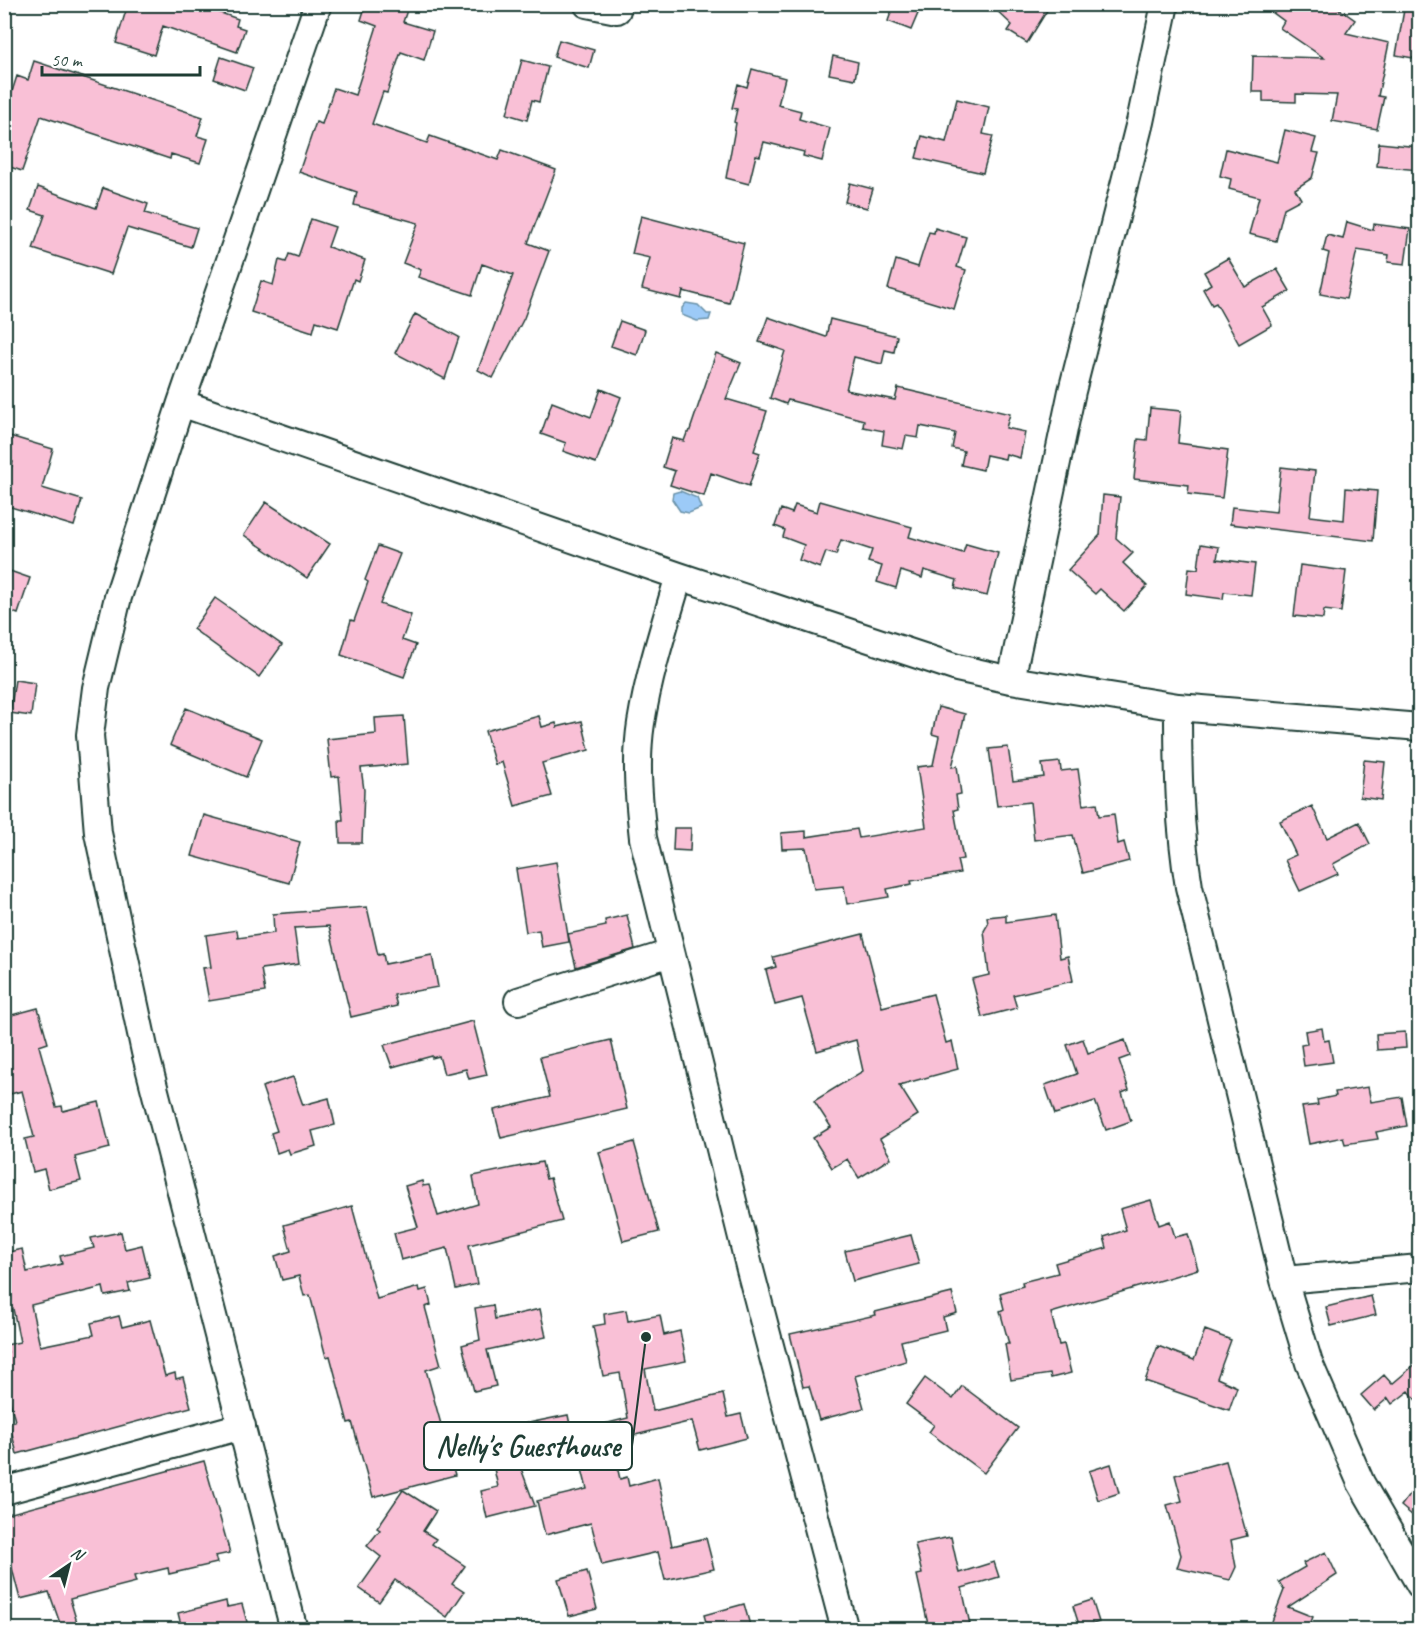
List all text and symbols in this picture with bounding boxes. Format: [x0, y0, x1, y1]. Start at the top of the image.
scale bar [42, 39, 200, 77]
text: 50 m [51, 49, 84, 71]
callout: Nelly's Guesthouse [424, 1422, 632, 1470]
text: Nelly's Guesthouse [436, 1427, 622, 1465]
north arrow [39, 1535, 99, 1595]
text: N [67, 1542, 89, 1566]

